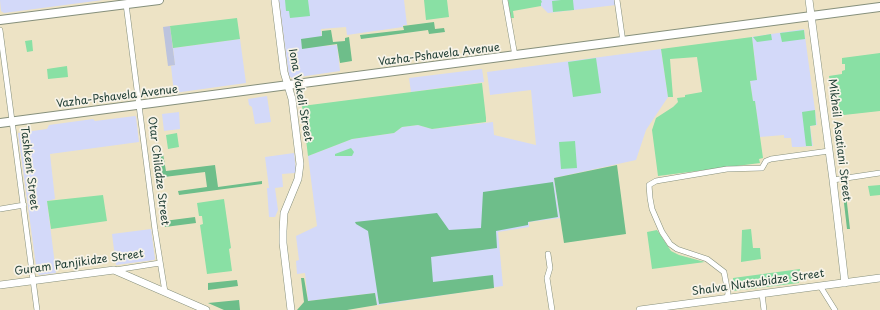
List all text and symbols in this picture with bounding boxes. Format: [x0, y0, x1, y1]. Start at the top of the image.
street label: Vazha-Pshavela Avenue [377, 41, 501, 69]
street label: Iona Vakeli Street [285, 47, 315, 143]
street label: Mikheil Asatiani Street [825, 78, 853, 202]
street label: Vazha-Pshavela Avenue [55, 83, 179, 111]
street label: Otar Chiladze Street [145, 116, 171, 226]
street label: Tashkent Street [17, 125, 41, 211]
street label: Guram Panjikidze Street [14, 247, 144, 279]
street label: Shalva Nutsubidze Street [691, 267, 825, 299]

